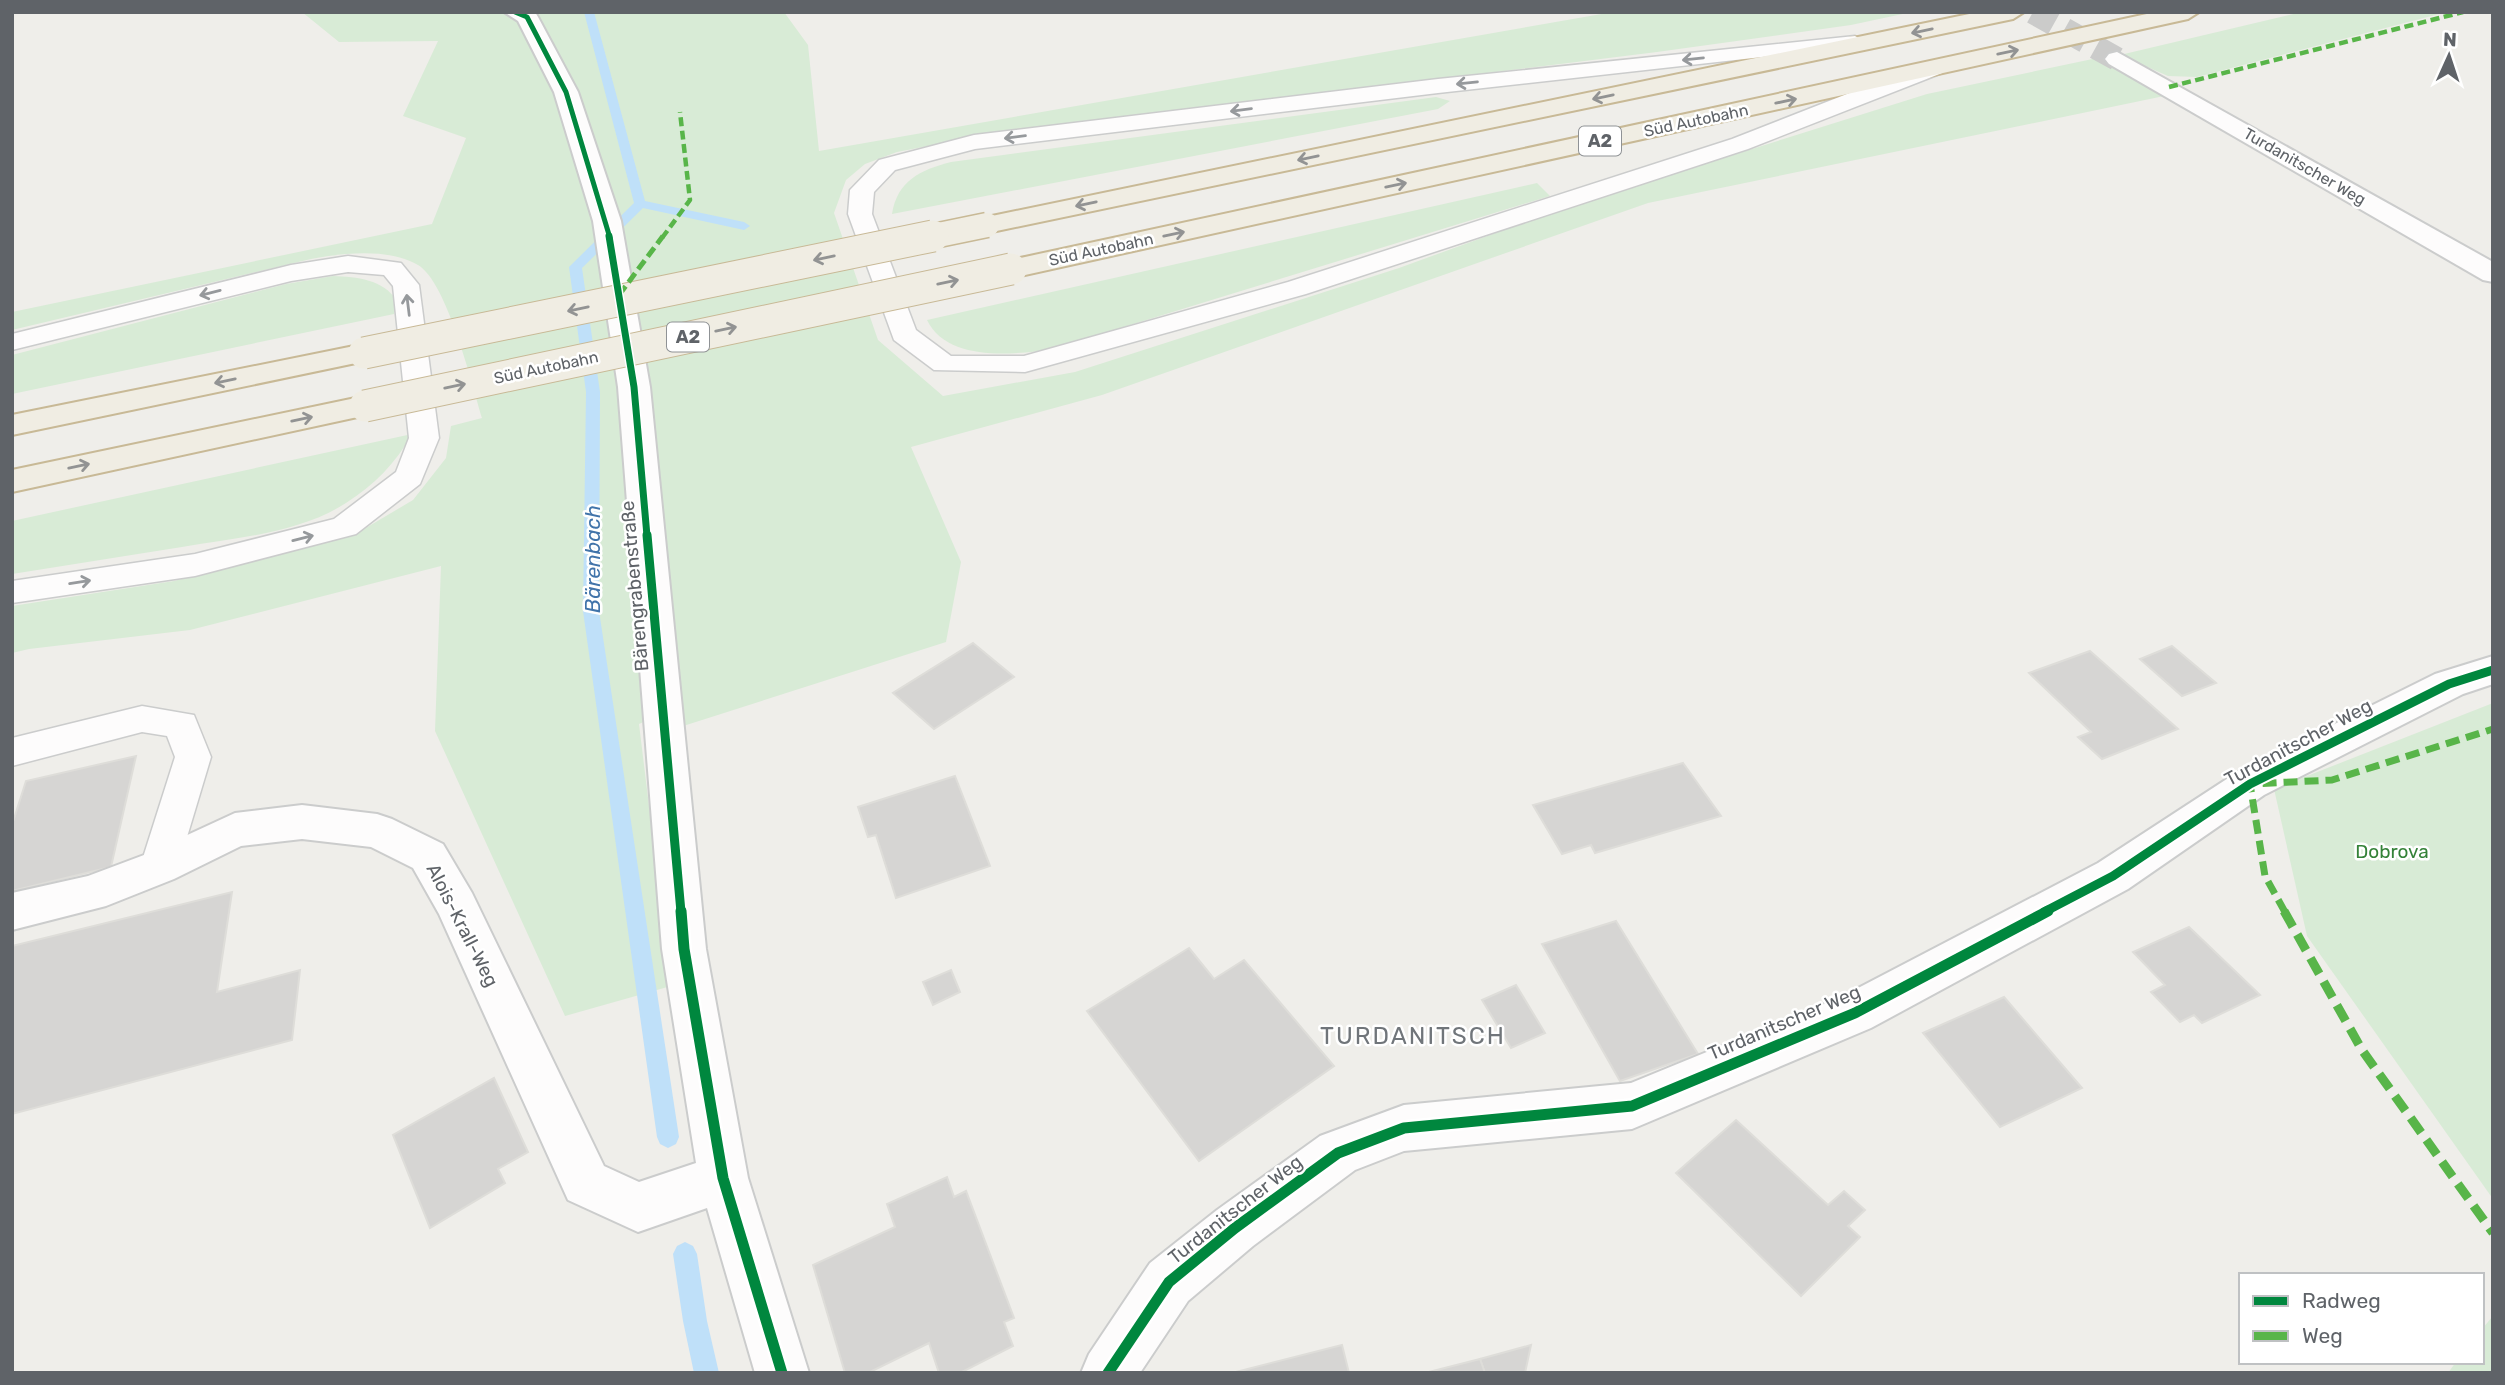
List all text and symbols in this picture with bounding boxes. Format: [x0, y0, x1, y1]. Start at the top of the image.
north arrow [2414, 21, 2484, 91]
one-way arrow [1911, 25, 1934, 39]
text: N [2442, 28, 2457, 51]
one-way arrow [1996, 45, 2019, 59]
one-way arrow [1682, 53, 1705, 66]
one-way arrow [1456, 77, 1479, 90]
one-way arrow [1592, 91, 1615, 105]
one-way arrow [1774, 93, 1797, 107]
street label: Süd Autobahn [1642, 100, 1750, 141]
one-way arrow [1230, 104, 1253, 117]
street label: Turdanitscher Weg [2240, 124, 2369, 209]
road number: A2 [1579, 126, 1621, 156]
one-way arrow [1004, 131, 1027, 144]
one-way arrow [1297, 152, 1320, 166]
one-way arrow [1384, 178, 1407, 192]
one-way arrow [1075, 198, 1098, 212]
one-way arrow [1162, 226, 1185, 240]
street label: Süd Autobahn [1047, 229, 1155, 270]
one-way arrow [813, 252, 836, 266]
one-way arrow [936, 275, 959, 289]
one-way arrow [199, 287, 222, 300]
one-way arrow [402, 294, 415, 316]
one-way arrow [567, 303, 590, 317]
one-way arrow [714, 322, 737, 336]
road number: A2 [667, 323, 709, 352]
street label: Süd Autobahn [492, 347, 600, 388]
one-way arrow [214, 375, 237, 389]
one-way arrow [443, 379, 466, 393]
one-way arrow [290, 412, 313, 426]
one-way arrow [67, 459, 90, 473]
street label: Bärengrabenstraße [616, 500, 653, 672]
water label: Bärenbach [580, 505, 605, 613]
one-way arrow [291, 531, 313, 544]
one-way arrow [68, 575, 91, 588]
street label: Turdanitscher Weg [2221, 694, 2376, 791]
park label: Dobrova [2355, 840, 2429, 863]
street label: Alois-Krall-Weg [422, 860, 504, 991]
street label: Turdanitscher Weg [1704, 980, 1864, 1065]
district label: TURDANITSCH [1320, 1022, 1506, 1050]
street label: Turdanitscher Weg [1164, 1150, 1307, 1269]
legend [2239, 1273, 2484, 1364]
text: Radweg [2302, 1288, 2381, 1313]
text: Weg [2302, 1323, 2343, 1348]

